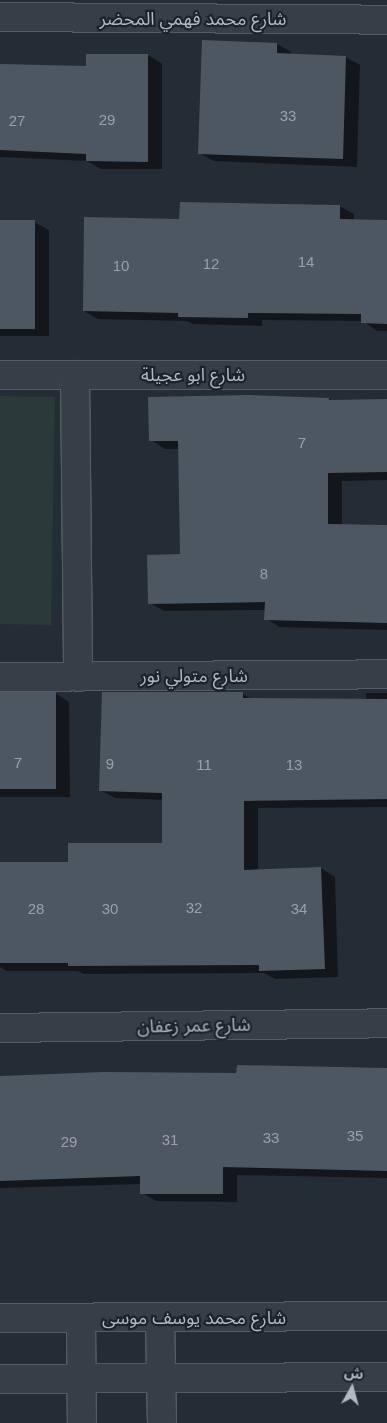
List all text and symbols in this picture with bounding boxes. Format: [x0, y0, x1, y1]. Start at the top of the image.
street label: شارع محمد فهمي المحضر [100, 8, 286, 30]
house number: 33 [280, 107, 296, 125]
house number: 29 [99, 111, 115, 129]
house number: 27 [9, 112, 25, 130]
house number: 14 [298, 253, 314, 271]
house number: 12 [203, 255, 219, 273]
house number: 10 [113, 257, 129, 275]
street label: شارع ابو عجيلة [141, 364, 245, 386]
house number: 7 [298, 434, 306, 452]
house number: 8 [260, 565, 268, 583]
street label: شارع متولي نور [140, 665, 248, 687]
house number: 7 [14, 754, 22, 772]
house number: 9 [106, 755, 114, 773]
house number: 11 [196, 756, 212, 774]
house number: 13 [286, 756, 302, 774]
house number: 32 [186, 899, 202, 917]
house number: 28 [28, 900, 44, 918]
house number: 30 [102, 900, 118, 918]
house number: 34 [291, 900, 307, 918]
street label: شارع عمر زعفان [137, 1014, 251, 1038]
house number: 35 [347, 1127, 363, 1145]
house number: 33 [263, 1129, 279, 1147]
house number: 31 [162, 1131, 178, 1149]
house number: 29 [61, 1133, 77, 1151]
street label: شارع محمد يوسف موسى [102, 1307, 286, 1329]
north arrow [327, 1363, 377, 1413]
text: ش [343, 1364, 364, 1382]

